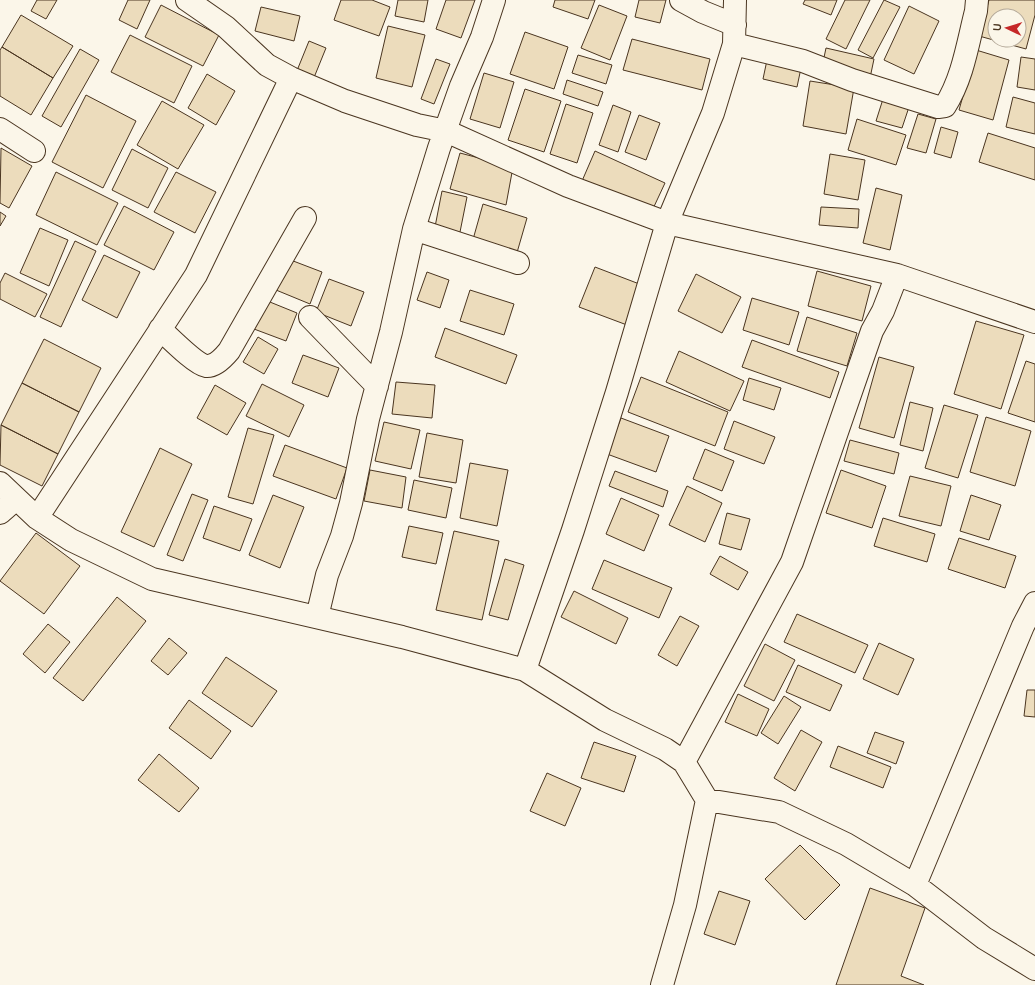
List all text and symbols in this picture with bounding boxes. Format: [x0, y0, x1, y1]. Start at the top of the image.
north arrow [987, 8, 1027, 48]
text: U [990, 23, 1004, 32]

